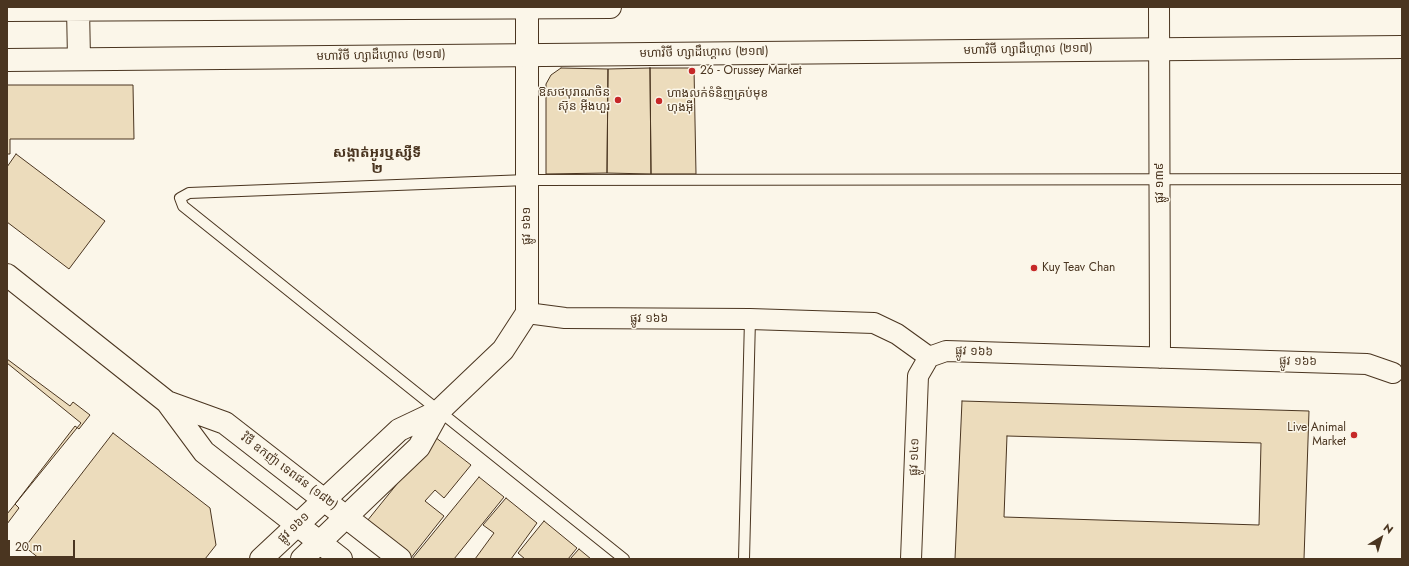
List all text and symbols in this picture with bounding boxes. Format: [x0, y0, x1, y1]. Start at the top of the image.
street label: មហាវិថី ហ្សាដឹហ្គោល (២១៧) [963, 42, 1093, 58]
street label: មហាវិថី ហ្សាដឹហ្គោល (២១៧) [639, 45, 769, 61]
street label: មហាវិថី ហ្សាដឹហ្គោល (២១៧) [316, 48, 446, 64]
place label: 26 - Orussey Market [700, 64, 802, 78]
marker: 26 - Orussey Market [687, 66, 697, 76]
place label: ឱសថបុរាណចិន ស៊ុន អ៊ីងហួរ [539, 86, 610, 114]
place label: ហាងលក់ទំនិញគ្រប់មុខ ហុងអ៊ី [667, 87, 768, 115]
marker: ឱសថបុរាណចិន ស៊ុន អ៊ីងហួរ [613, 95, 623, 105]
marker: ហាងលក់ទំនិញគ្រប់មុខ ហុងអ៊ី [654, 96, 664, 106]
district label: សង្កាត់អូរឬស្សីទី ២ [333, 146, 421, 178]
street label: ផ្លូវ ១៣៩ [1153, 163, 1167, 203]
street label: ផ្លូវ ១៦១ [520, 207, 534, 245]
place label: Kuy Teav Chan [1042, 261, 1115, 275]
marker: Kuy Teav Chan [1029, 263, 1039, 273]
street label: ផ្លូវ ១៦៦ [630, 312, 668, 326]
street label: ផ្លូវ ១៦៦ [955, 344, 993, 360]
street label: ផ្លូវ ១៦៦ [1279, 354, 1317, 370]
place label: Live Animal Market [1287, 421, 1346, 449]
marker: Live Animal Market [1349, 430, 1359, 440]
street label: វិថី ឧកញ៉ា ទេពផន (១៨២) [238, 431, 340, 513]
street label: ផ្លូវ ១៤១ [907, 438, 923, 476]
street label: ផ្លូវ ១៦១ [275, 510, 313, 546]
north arrow [1361, 518, 1401, 558]
text: N [1380, 520, 1397, 538]
scale bar [10, 532, 77, 558]
text: 20 m [15, 538, 42, 556]

